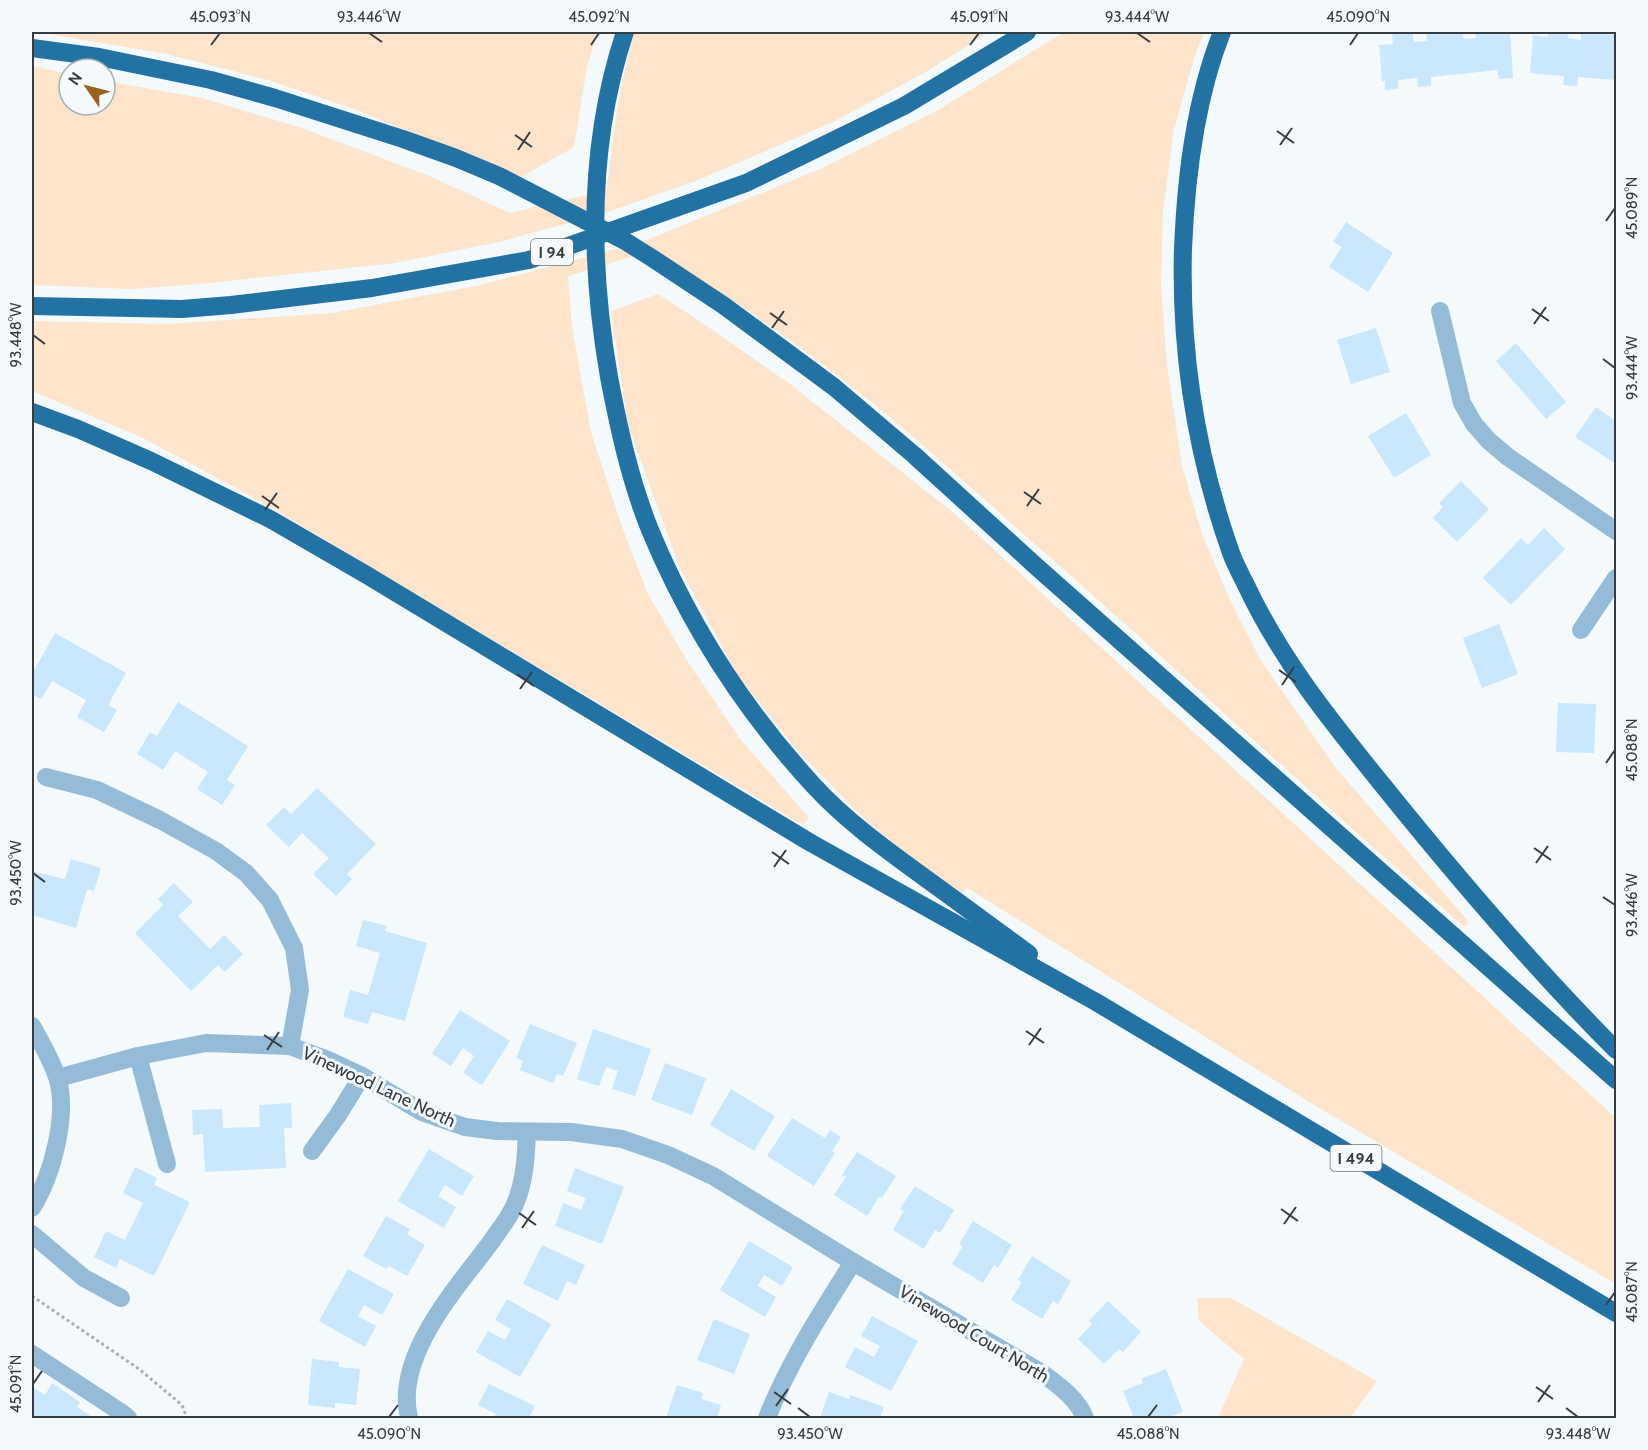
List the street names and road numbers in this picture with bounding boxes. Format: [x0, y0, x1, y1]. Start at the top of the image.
road number: I 94 [531, 239, 573, 265]
street label: Vinewood Lane North [299, 1042, 459, 1132]
road number: I 494 [1330, 1145, 1382, 1171]
street label: Vinewood Court North [895, 1280, 1053, 1388]

